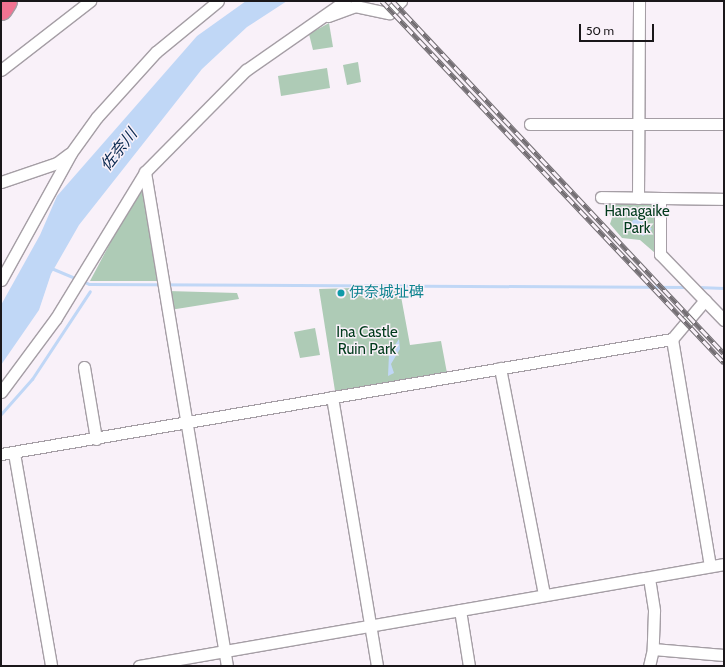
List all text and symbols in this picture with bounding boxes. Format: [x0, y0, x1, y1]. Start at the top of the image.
scale bar [581, 16, 656, 42]
text: 50 m [586, 23, 614, 38]
water label: 佐奈川 [97, 125, 141, 175]
park label: Hanagaike Park [604, 202, 670, 237]
place label: 伊奈城址碑 [349, 284, 424, 302]
marker: 伊奈城址碑 [336, 288, 346, 298]
park label: Ina Castle Ruin Park [336, 323, 398, 358]

